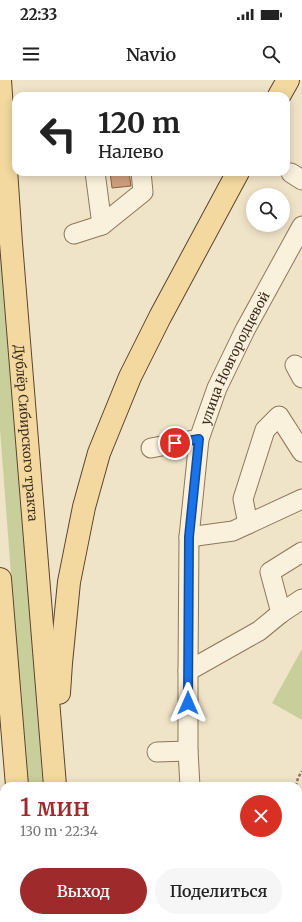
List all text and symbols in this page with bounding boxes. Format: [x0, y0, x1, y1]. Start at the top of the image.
text: 22:33 [20, 5, 57, 24]
icon: menu [20, 43, 42, 65]
text: Navio [126, 43, 176, 66]
icon: search [260, 43, 282, 65]
text: 120 m [98, 105, 180, 141]
icon: left [32, 108, 84, 160]
text: Налево [98, 140, 164, 163]
map controls [246, 188, 290, 232]
button: search [246, 188, 290, 232]
street label: улица Новгородцевой [196, 288, 273, 427]
street label: Дублёр Сибирского тракта [11, 344, 42, 522]
pin [158, 426, 192, 460]
icon: arrive [164, 432, 186, 454]
position arrow [167, 682, 209, 724]
text: 1 мин [20, 792, 90, 823]
button: close [240, 795, 282, 837]
text: 130 m · 22:34 [20, 823, 98, 840]
button: Выход [20, 868, 147, 914]
button: Поделиться [155, 868, 282, 914]

